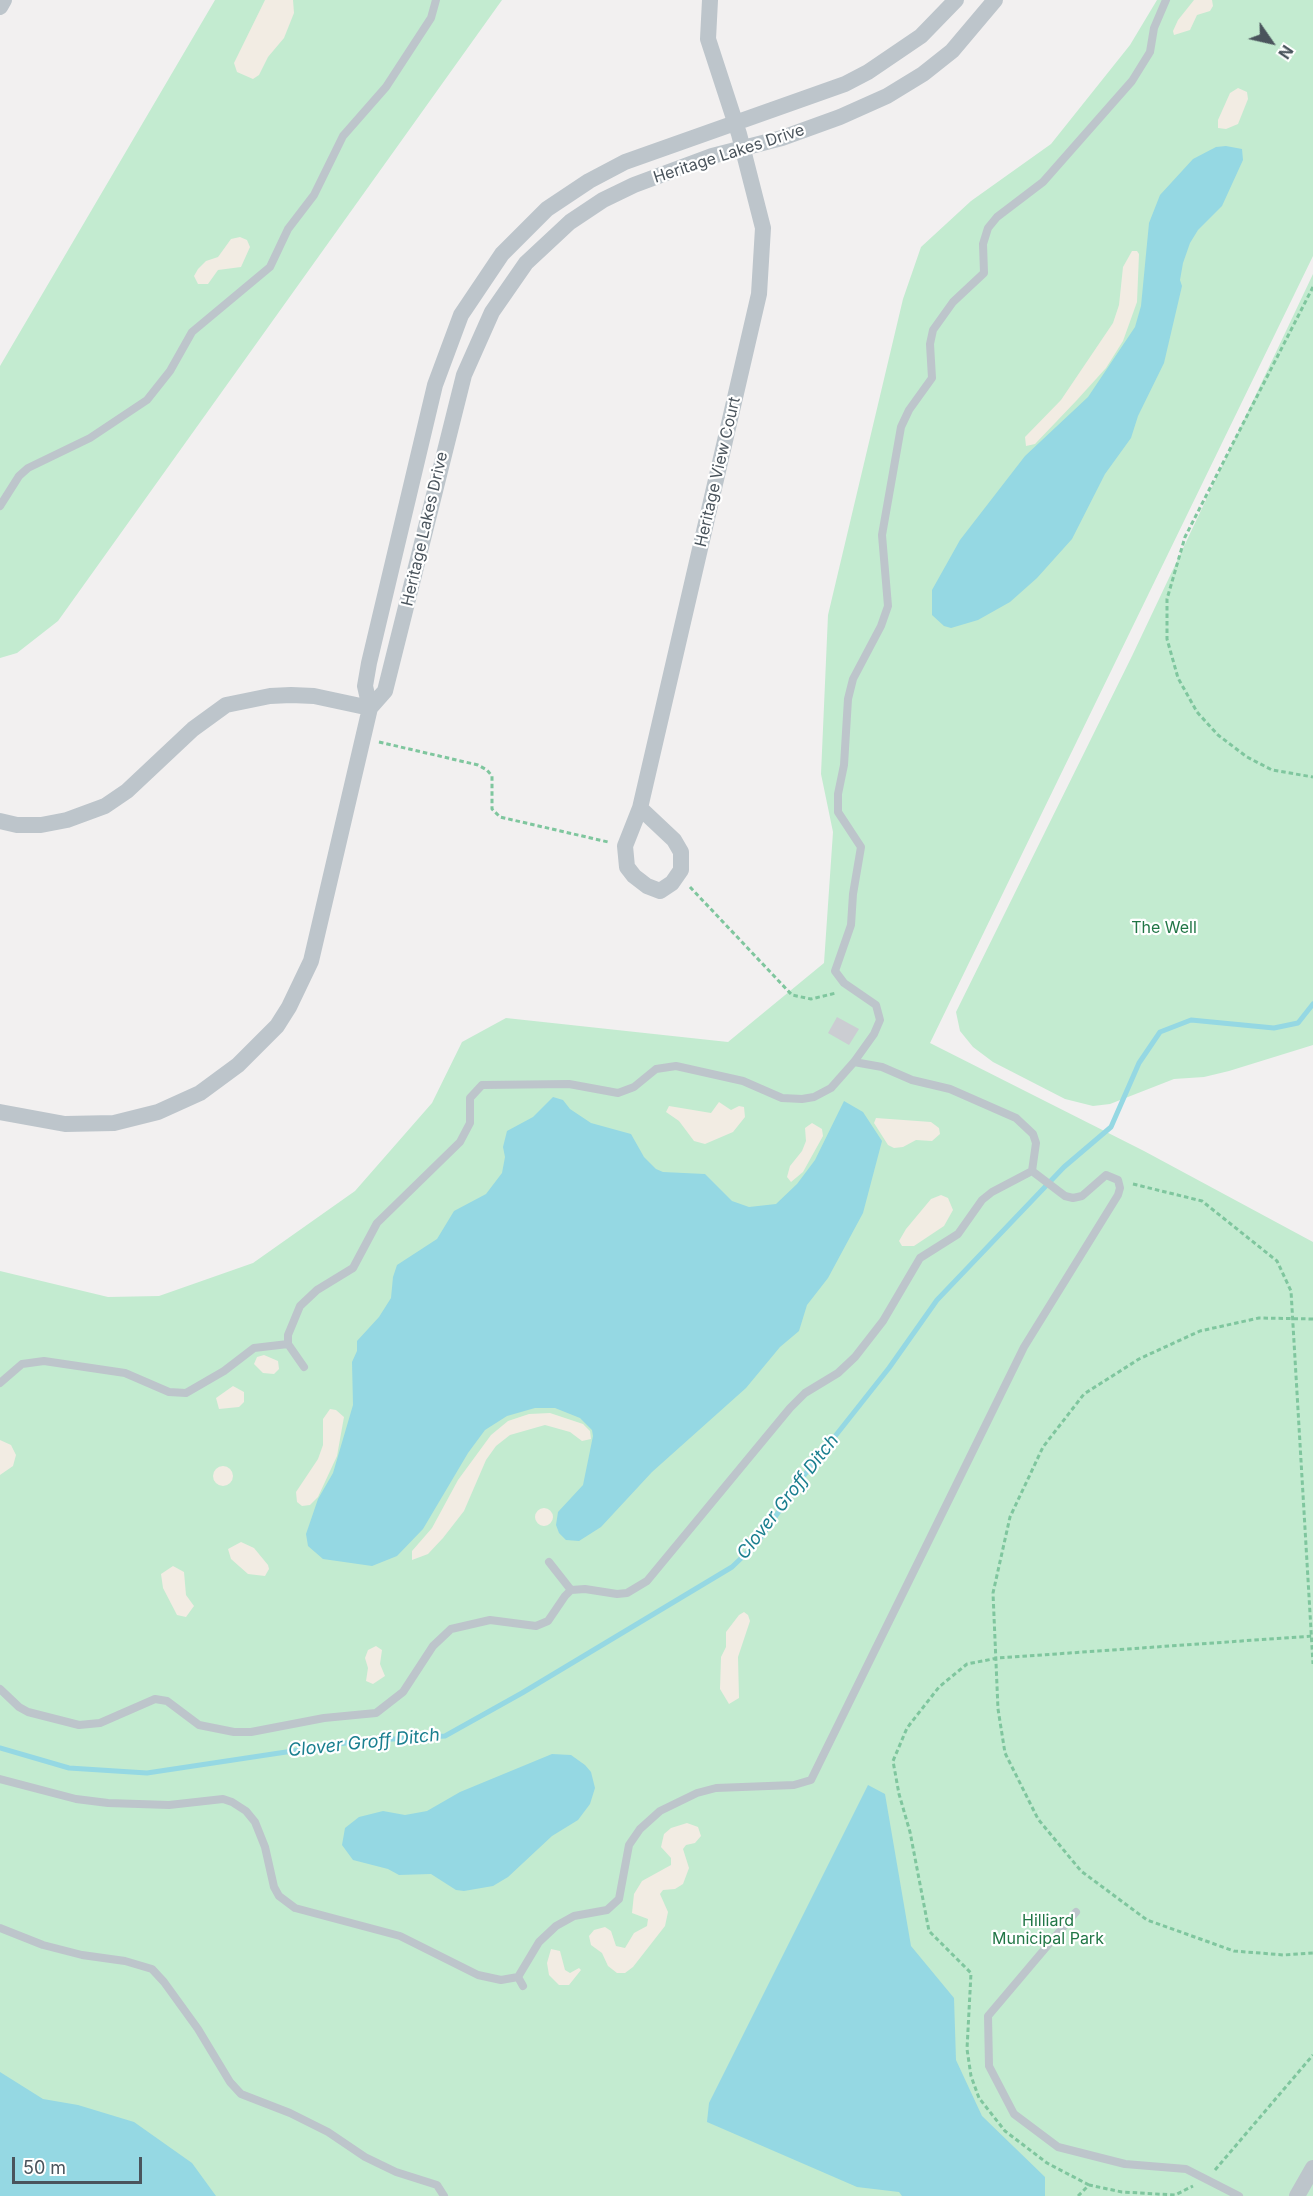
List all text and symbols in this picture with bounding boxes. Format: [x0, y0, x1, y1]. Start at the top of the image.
north arrow [1241, 12, 1301, 72]
text: N [1274, 41, 1298, 63]
street label: Heritage Lakes Drive [651, 120, 807, 188]
street label: Heritage View Court [691, 395, 745, 549]
street label: Heritage Lakes Drive [398, 450, 452, 608]
park label: The Well [1131, 918, 1197, 938]
water label: Clover Groff Ditch [733, 1430, 843, 1564]
water label: Clover Groff Ditch [287, 1724, 441, 1762]
park label: Hilliard Municipal Park [992, 1911, 1104, 1949]
scale bar [15, 2145, 146, 2183]
text: 50 m [23, 2157, 66, 2178]

